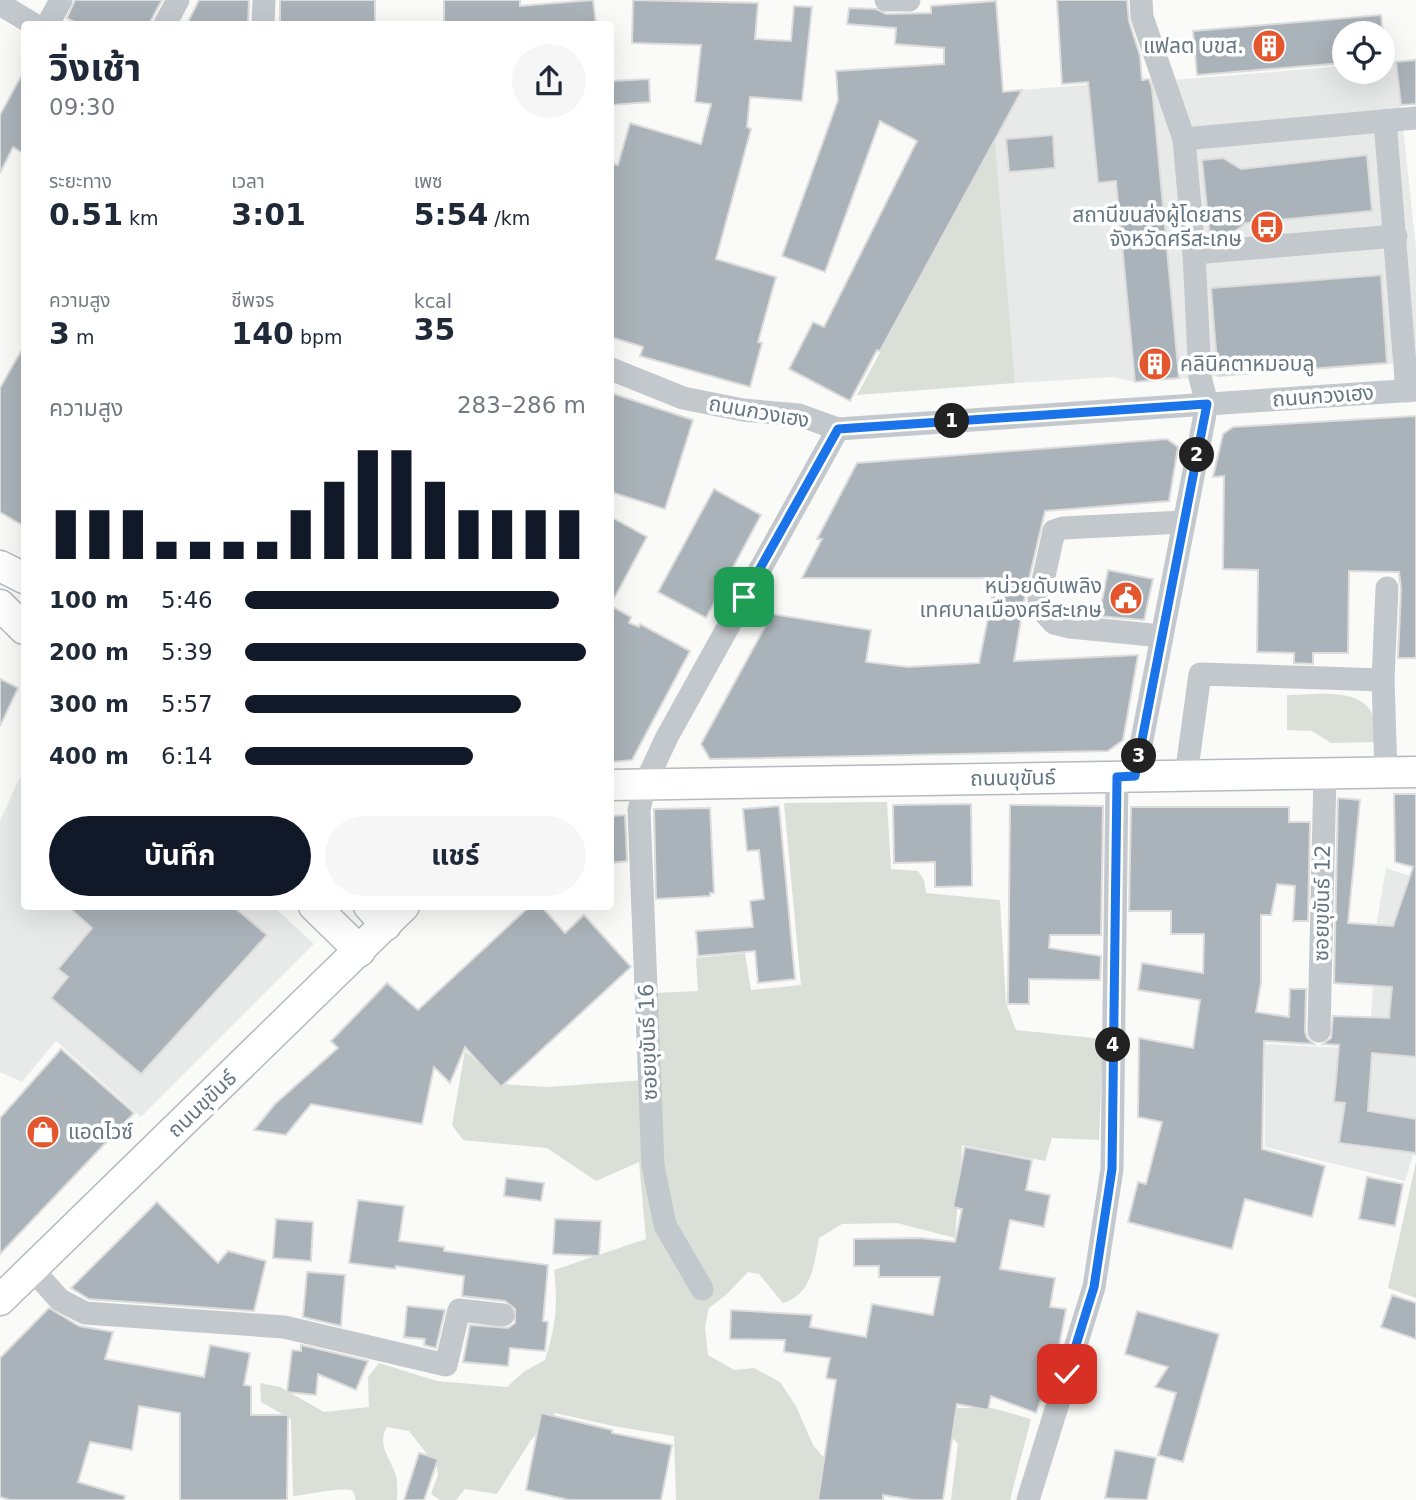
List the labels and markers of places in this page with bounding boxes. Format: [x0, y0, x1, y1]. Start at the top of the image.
building icon: แฟลต บขส. [1250, 27, 1288, 65]
place label: แฟลต บขส. [1143, 34, 1244, 58]
place label: สถานีขนส่งผู้โดยสาร จังหวัดศรีสะเกษ [1072, 203, 1242, 251]
bus stop icon: สถานีขนส่งผู้โดยสาร จังหวัดศรีสะเกษ [1248, 208, 1286, 246]
building icon: คลินิคตาหมอบลู [1136, 345, 1174, 383]
place label: คลินิคตาหมอบลู [1180, 352, 1314, 377]
pin: 1 [934, 404, 970, 438]
pin: 2 [1180, 438, 1214, 472]
pin [714, 567, 774, 627]
place label: หน่วยดับเพลิง เทศบาลเมืองศรีสะเกษ [919, 574, 1102, 622]
public building icon: หน่วยดับเพลิง เทศบาลเมืองศรีสะเกษ [1107, 579, 1145, 617]
pin: 3 [1122, 738, 1156, 774]
pin: 4 [1096, 1028, 1130, 1062]
shop icon: แอดไวซ์ [24, 1113, 62, 1151]
place label: แอดไวซ์ [68, 1120, 133, 1144]
pin [1037, 1344, 1097, 1404]

